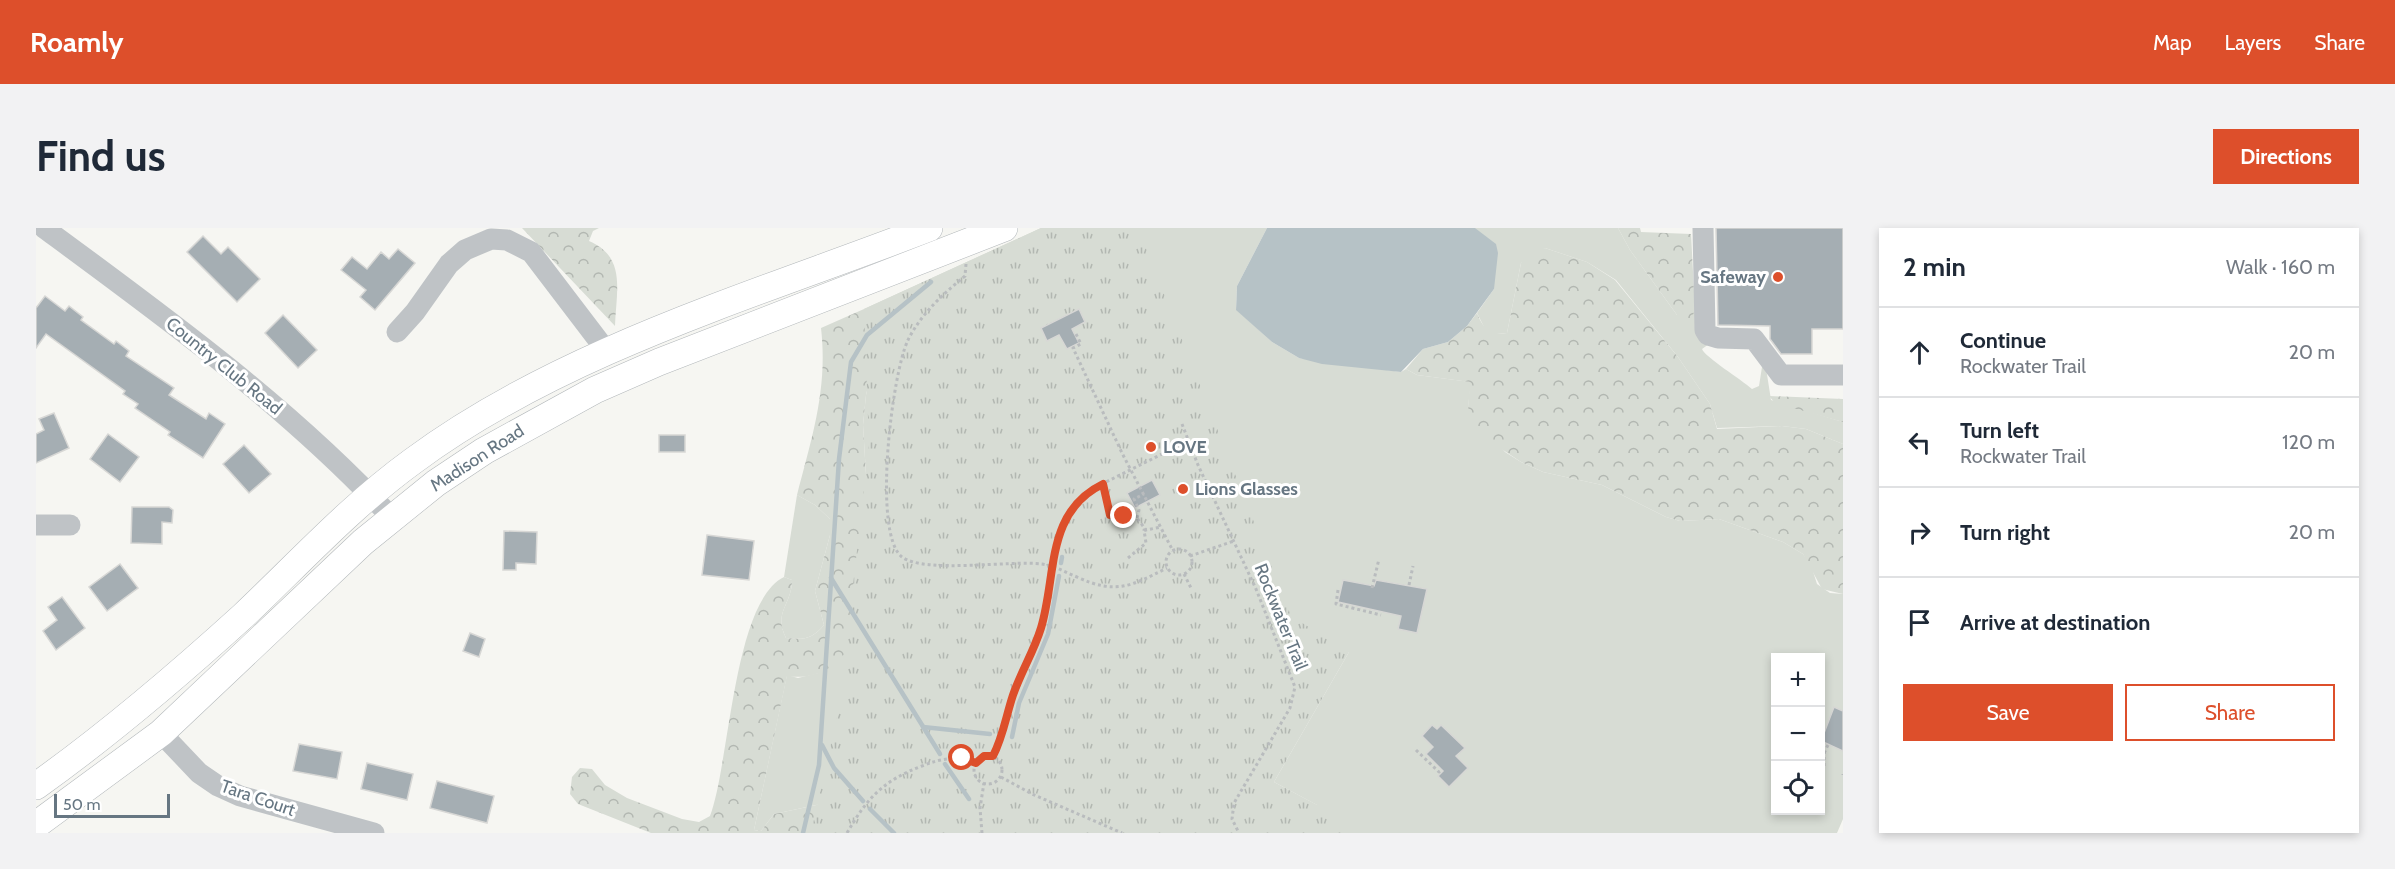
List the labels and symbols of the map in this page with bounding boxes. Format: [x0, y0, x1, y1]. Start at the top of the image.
place label: Safeway [1700, 266, 1766, 288]
marker: Safeway [1771, 270, 1785, 284]
street label: Country Club Road [162, 313, 286, 419]
street label: Madison Road [426, 420, 528, 496]
place label: LOVE [1163, 436, 1207, 458]
marker: LOVE [1144, 440, 1158, 454]
place label: Lions Glasses [1195, 478, 1298, 500]
marker: Lions Glasses [1176, 482, 1190, 496]
route end [1110, 502, 1136, 528]
street label: Rockwater Trail [1250, 560, 1313, 674]
route start [948, 744, 974, 770]
street label: Tara Court [218, 775, 298, 821]
scale bar [54, 791, 170, 818]

